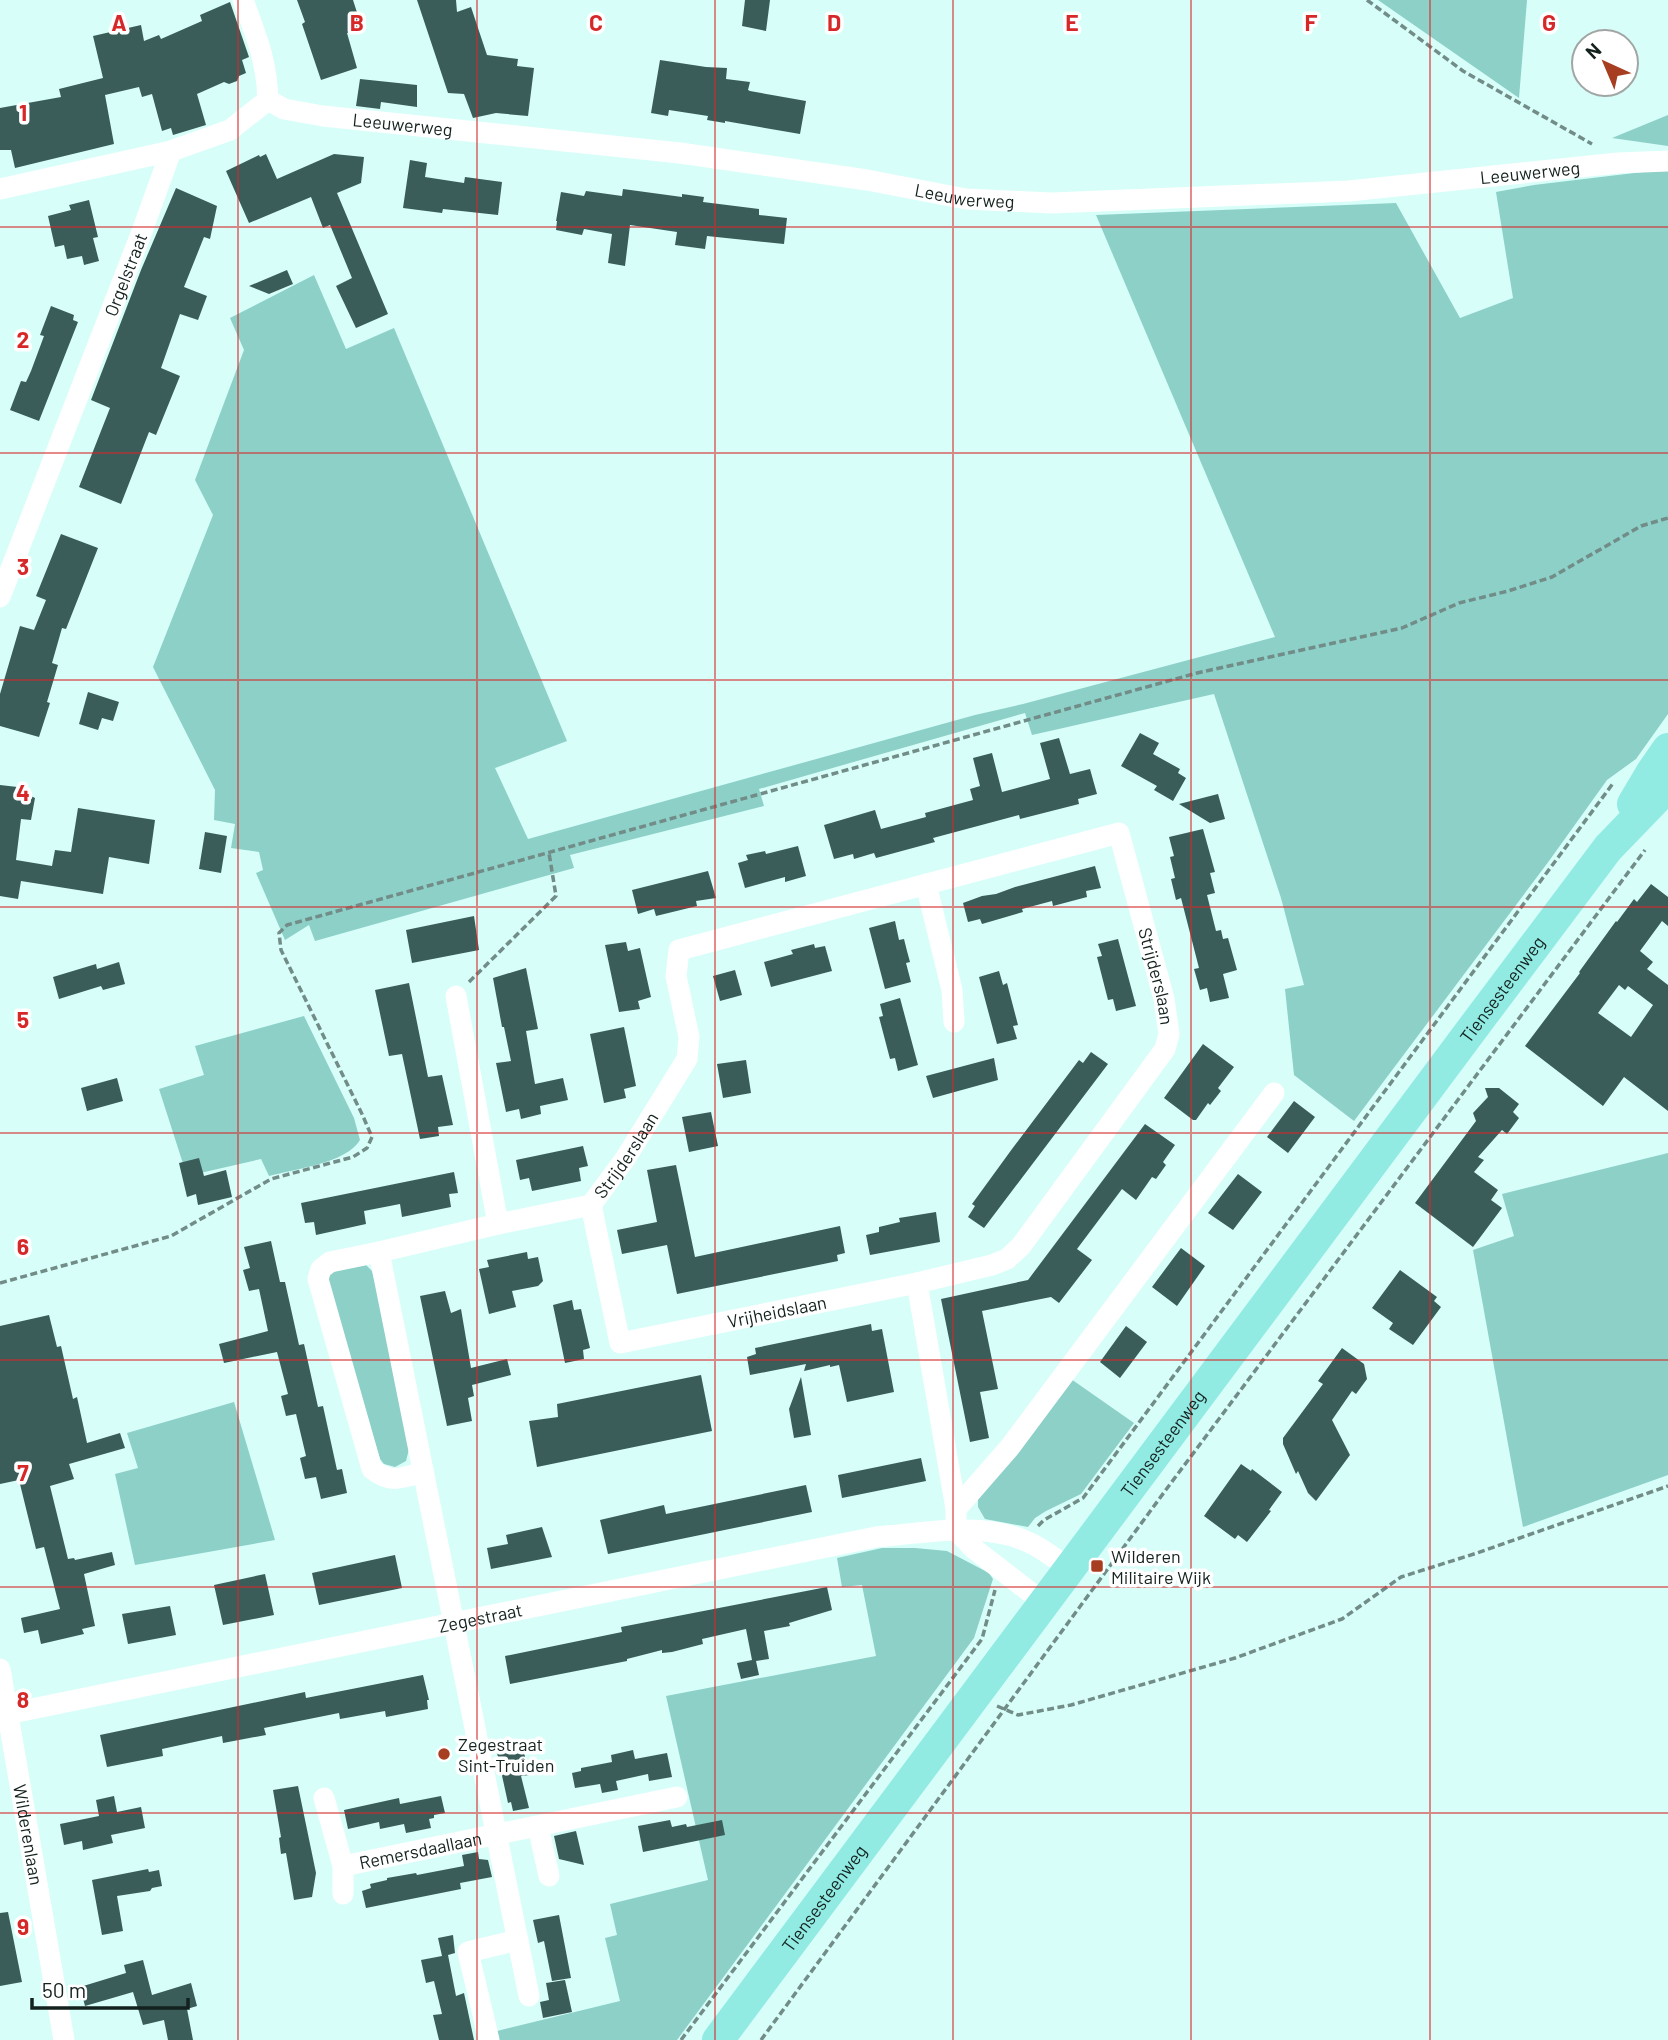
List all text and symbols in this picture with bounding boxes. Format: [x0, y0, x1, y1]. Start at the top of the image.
text: A [111, 8, 127, 36]
text: B [350, 8, 364, 36]
text: C [589, 8, 603, 36]
text: D [827, 8, 841, 36]
text: E [1065, 8, 1079, 36]
text: F [1305, 8, 1318, 36]
text: G [1542, 8, 1556, 36]
north arrow [1570, 28, 1640, 98]
text: N [1580, 38, 1605, 63]
text: 1 [19, 98, 27, 126]
street label: Leeuwerweg [352, 108, 454, 140]
street label: Leeuwerweg [1479, 156, 1581, 188]
street label: Leeuwerweg [913, 178, 1015, 212]
street label: Orgelstraat [99, 230, 151, 319]
text: 2 [17, 325, 29, 353]
text: 3 [17, 552, 29, 580]
text: 4 [16, 778, 30, 806]
street label: Strijderslaan [1134, 925, 1179, 1026]
street label: Tiensesteenweg [1455, 932, 1549, 1047]
text: 5 [17, 1005, 29, 1033]
street label: Strijderslaan [589, 1108, 663, 1202]
text: 6 [17, 1232, 29, 1260]
street label: Vrijheidslaan [725, 1291, 828, 1332]
street label: Tiensesteenweg [1116, 1386, 1209, 1501]
text: 7 [17, 1458, 29, 1486]
place label: Wilderen Militaire Wijk [1111, 1545, 1211, 1588]
marker: Wilderen Militaire Wijk [1089, 1558, 1105, 1574]
street label: Zegestraat [436, 1598, 524, 1637]
text: 8 [17, 1685, 29, 1713]
place label: Zegestraat Sint-Truiden [458, 1733, 554, 1776]
marker: Zegestraat Sint-Truiden [436, 1746, 452, 1762]
street label: Wilderenlaan [9, 1782, 48, 1887]
street label: Remersdaallaan [357, 1827, 484, 1873]
street label: Tiensesteenweg [777, 1840, 871, 1956]
text: 9 [17, 1912, 29, 1940]
scale bar [32, 1966, 187, 2010]
text: 50 m [42, 1977, 86, 2002]

